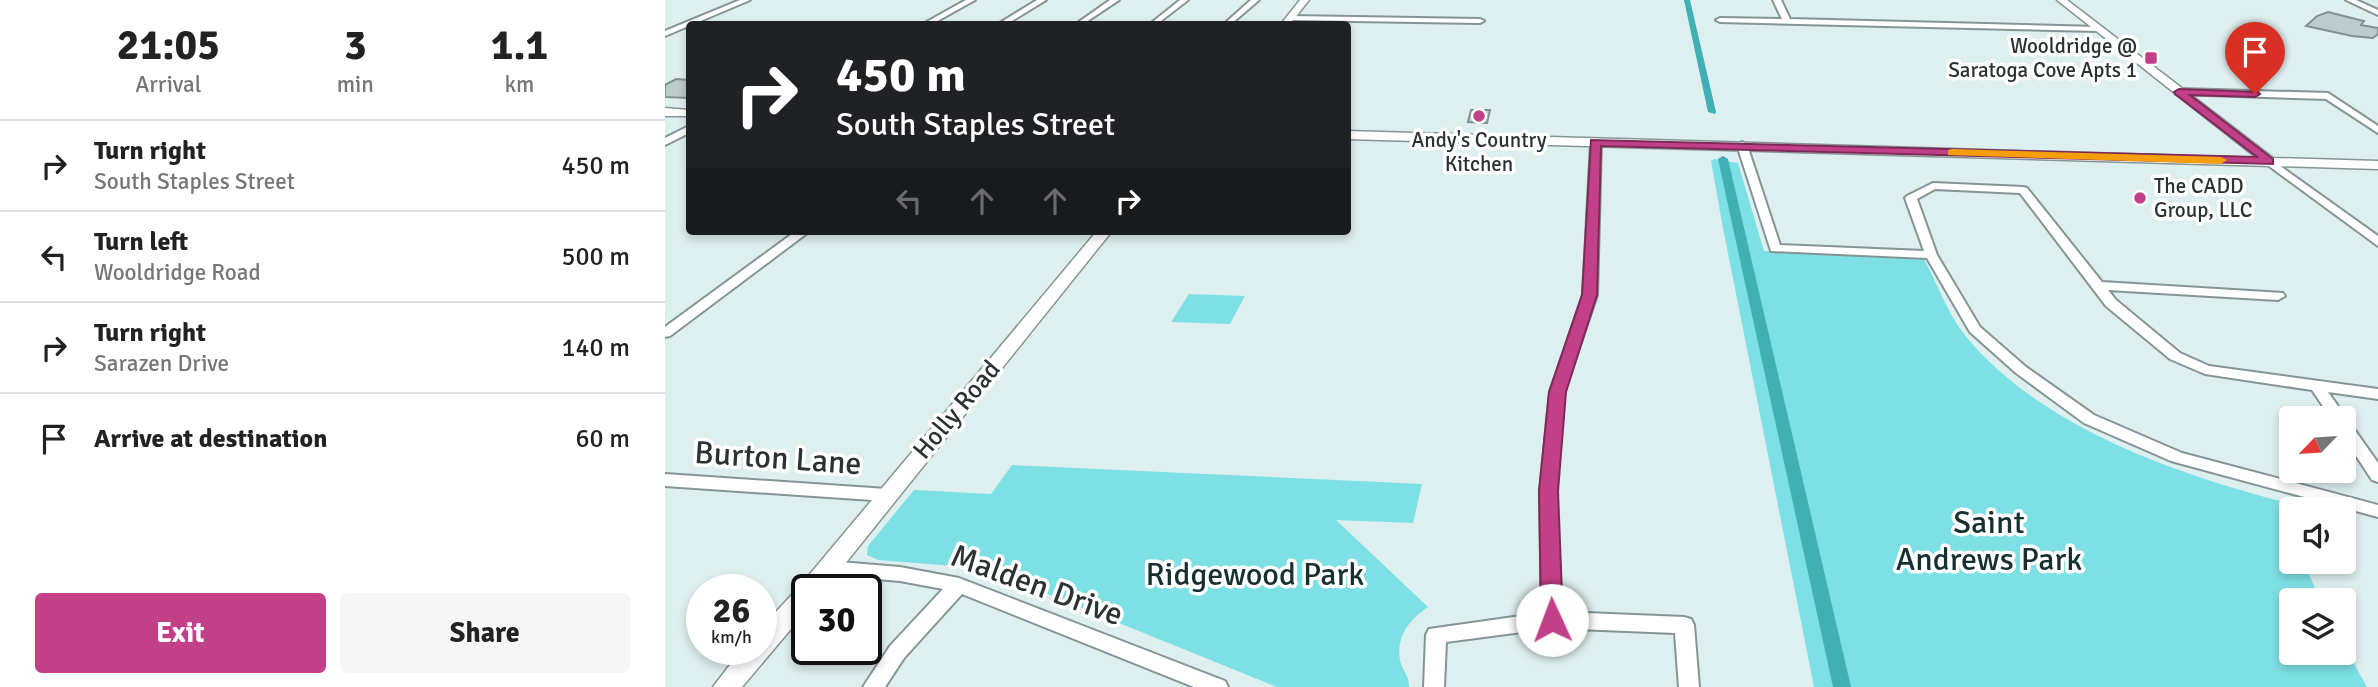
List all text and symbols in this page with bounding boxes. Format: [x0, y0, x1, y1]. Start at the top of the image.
text: 21:05 [117, 20, 220, 71]
text: 3 [344, 20, 367, 71]
text: 1.1 [491, 20, 548, 71]
pin [2225, 22, 2285, 94]
place label: Wooldridge @ Saratoga Cove Apts 1 [1948, 33, 2137, 83]
icon: arrive [2236, 33, 2274, 71]
text: 450 m [836, 45, 966, 105]
icon: right [721, 49, 812, 140]
marker: Wooldridge @ Saratoga Cove Apts 1 [2143, 50, 2159, 66]
text: Arrival [135, 70, 202, 99]
text: min [337, 70, 374, 99]
text: km [505, 70, 534, 99]
text: South Staples Street [836, 105, 1115, 144]
marker: Andy's Country Kitchen [1471, 108, 1487, 124]
place label: Andy's Country Kitchen [1411, 127, 1547, 177]
text: Turn right [94, 135, 206, 167]
icon: right [35, 147, 73, 185]
text: 450 m [561, 150, 630, 182]
text: South Staples Street [94, 167, 295, 196]
place label: The CADD Group, LLC [2154, 173, 2252, 223]
icon: left [890, 182, 928, 220]
icon: ahead [963, 182, 1001, 220]
icon: ahead [1036, 182, 1074, 220]
icon: right [1109, 182, 1147, 220]
marker: The CADD Group, LLC [2132, 190, 2148, 206]
text: Turn left [94, 226, 188, 258]
icon: left [35, 238, 73, 276]
text: 500 m [561, 241, 630, 273]
text: Wooldridge Road [94, 258, 261, 287]
text: Turn right [94, 317, 206, 349]
icon: right [35, 329, 73, 367]
text: 140 m [561, 332, 630, 364]
text: Sarazen Drive [94, 349, 229, 378]
street label: Holly Road [906, 354, 1008, 466]
north arrow [2279, 406, 2355, 483]
map controls [2279, 406, 2356, 665]
icon: arrive [35, 420, 73, 458]
text: Arrive at destination [94, 423, 327, 455]
text: 60 m [575, 423, 630, 455]
street label: Burton Lane [693, 433, 863, 483]
button: sound [2279, 497, 2356, 574]
park label: Saint Andrews Park [1896, 503, 2082, 579]
street label: Malden Drive [946, 536, 1128, 634]
park label: Ridgewood Park [1146, 555, 1364, 594]
speed limit sign: 30 [791, 574, 882, 665]
position arrow [1515, 583, 1589, 657]
button: layers [2279, 588, 2356, 665]
text: 26 [713, 589, 750, 632]
button: Exit [35, 593, 326, 673]
button: Share [340, 593, 630, 673]
text: km/h [711, 626, 752, 648]

